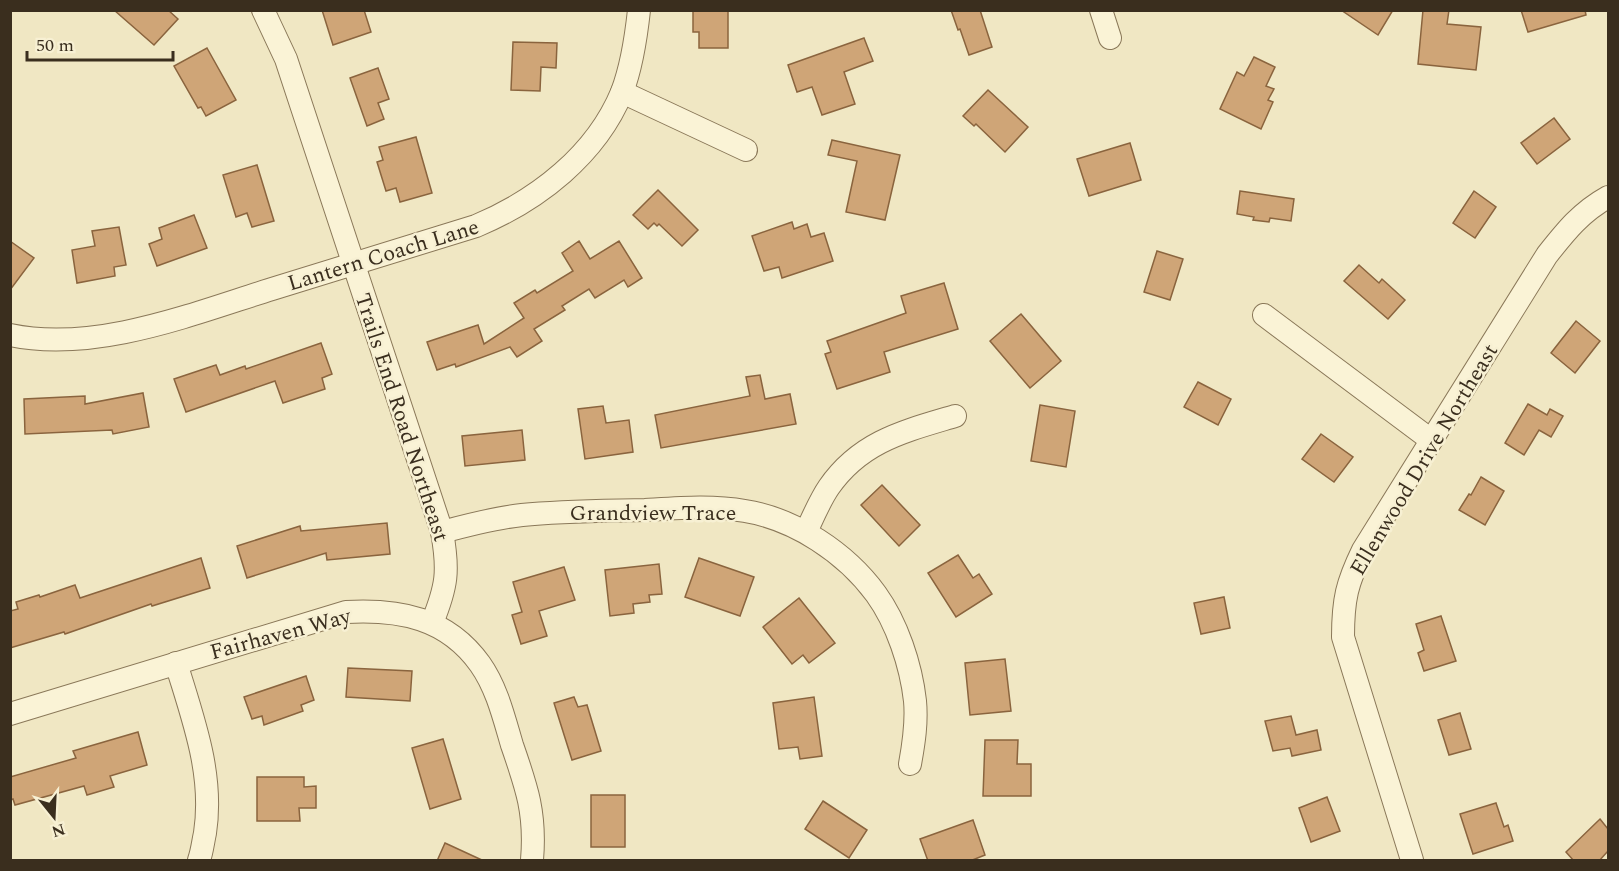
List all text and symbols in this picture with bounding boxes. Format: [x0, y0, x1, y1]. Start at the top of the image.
scale bar [27, 24, 172, 62]
text: 50 m [36, 32, 74, 59]
street label: Lantern Coach Lane [284, 211, 483, 300]
street label: Trails End Road Northeast [346, 289, 457, 546]
street label: Ellenwood Drive Northeast [1342, 337, 1507, 582]
street label: Grandview Trace [570, 497, 736, 530]
street label: Fairhaven Way [206, 599, 356, 669]
north arrow [24, 787, 84, 847]
text: N [48, 817, 68, 844]

